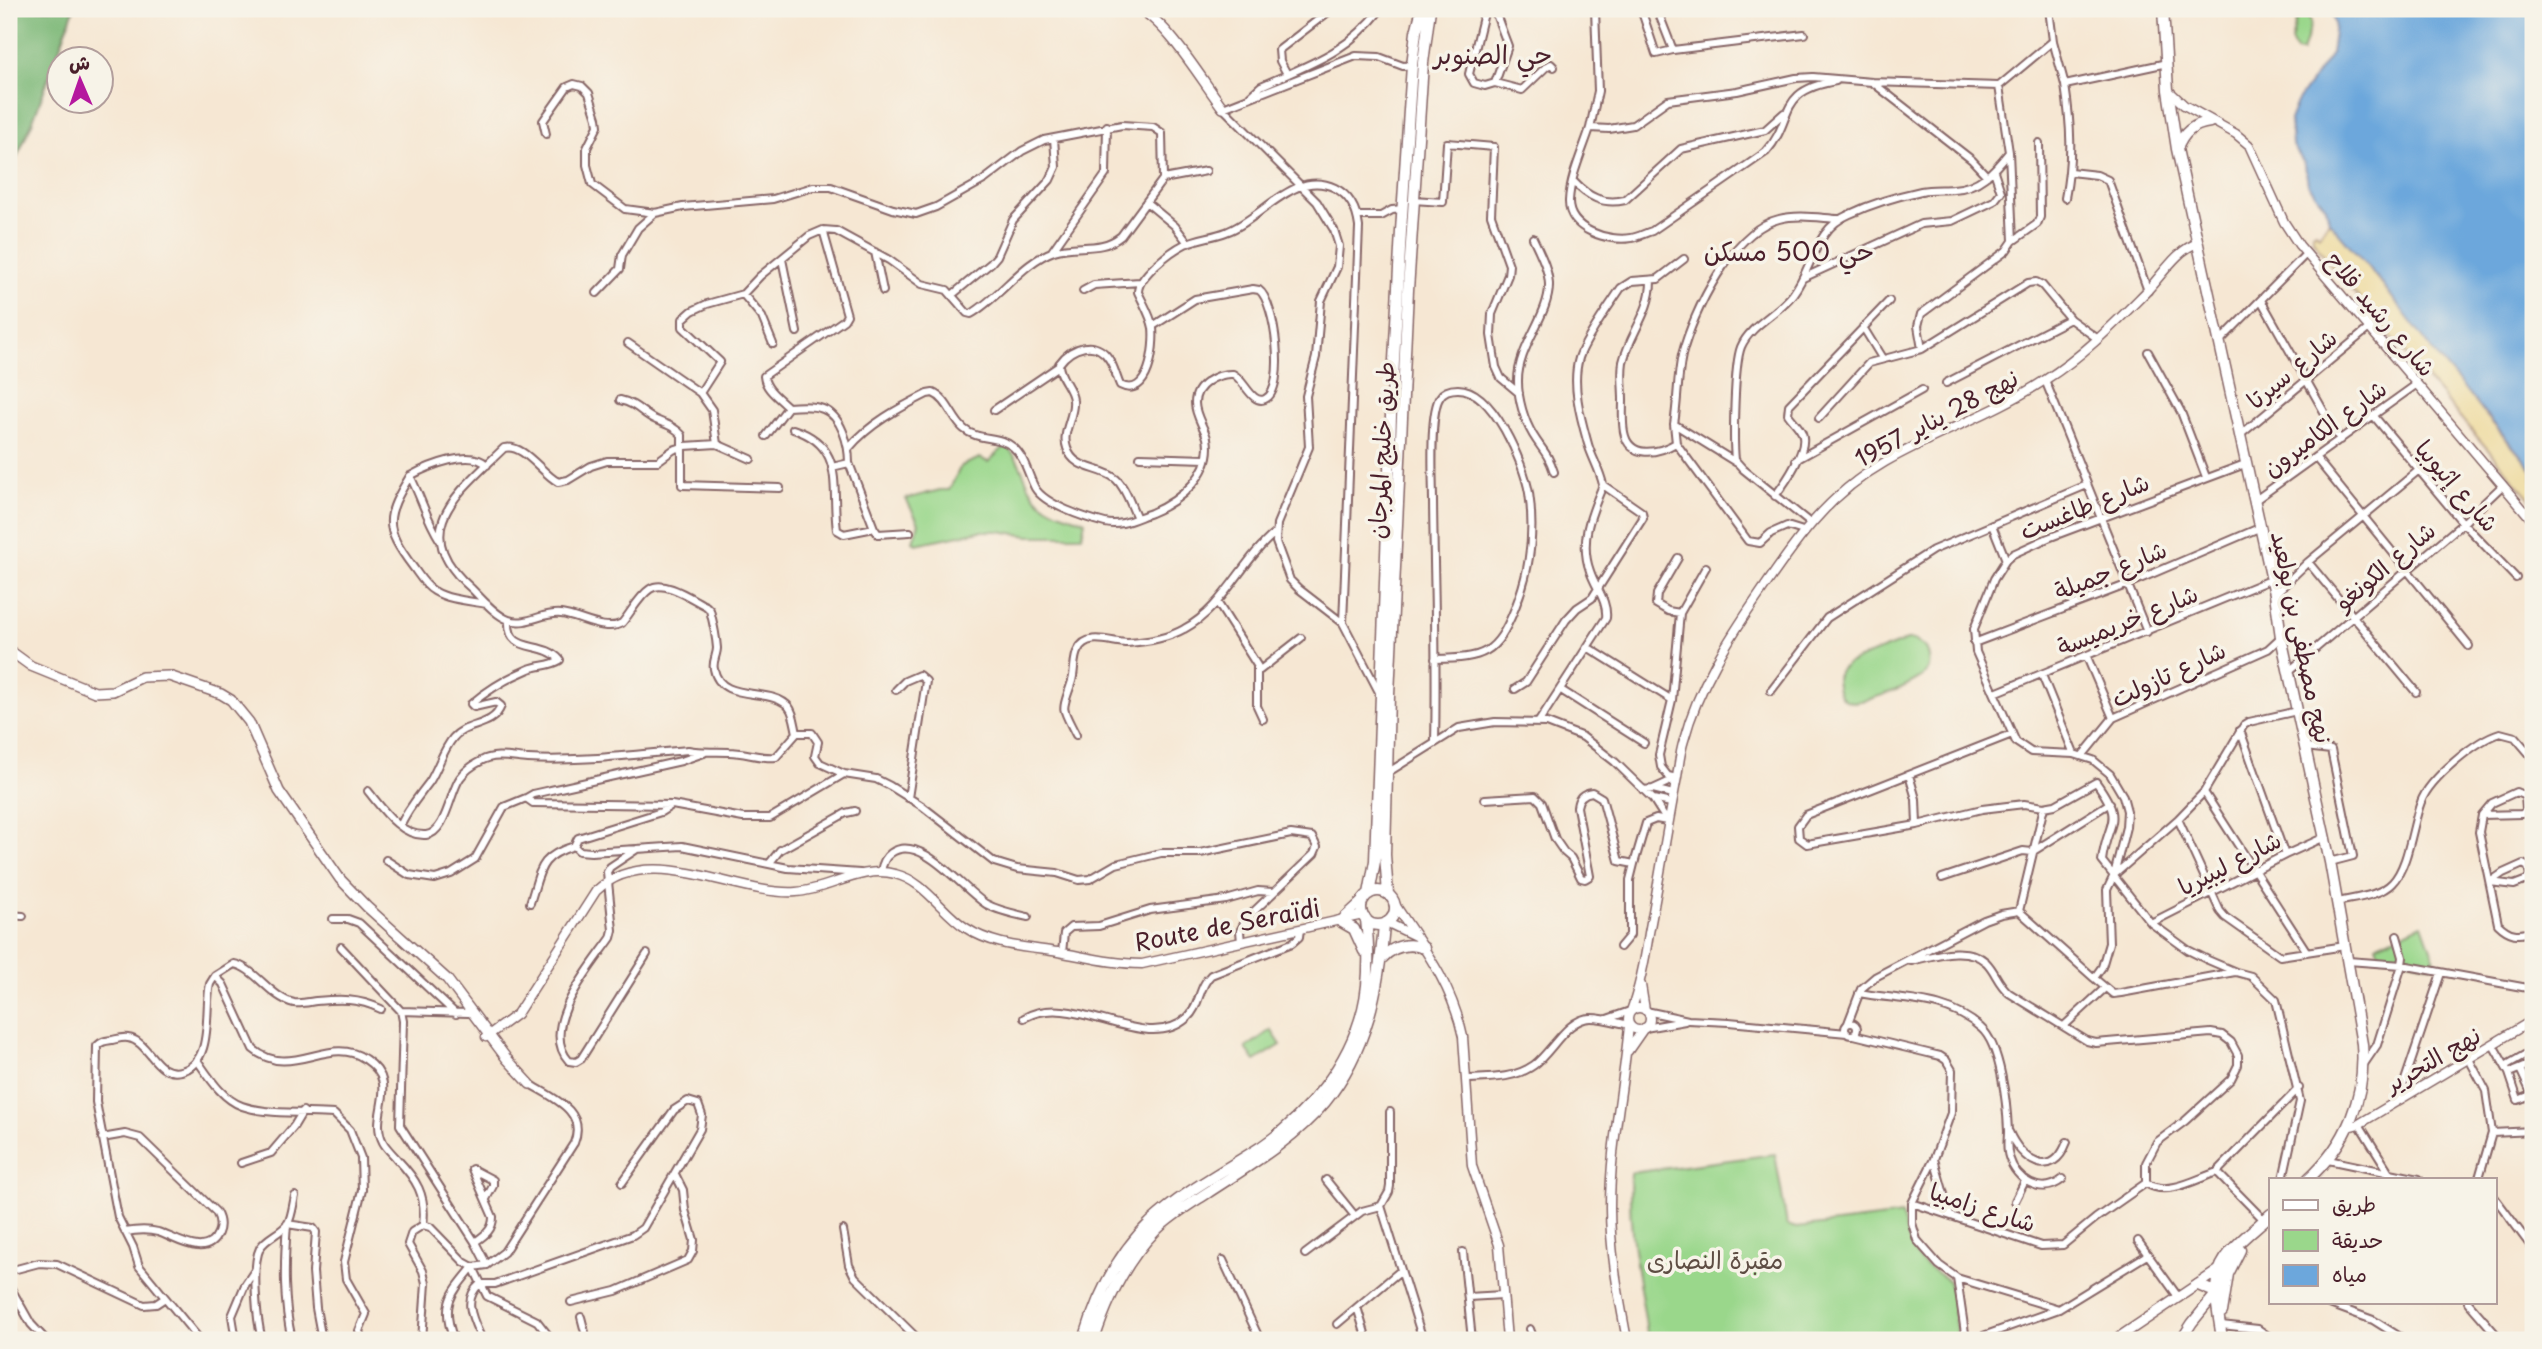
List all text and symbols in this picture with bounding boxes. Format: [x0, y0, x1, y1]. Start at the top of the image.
district label: حي الصنوبر [1432, 34, 1552, 78]
north arrow [46, 46, 116, 116]
text: ش [68, 48, 90, 76]
district label: حي 500 مسكن [1704, 231, 1874, 275]
street label: شارع رشيد فلاح [2318, 242, 2445, 384]
street label: شارع سيرتا [2238, 319, 2345, 417]
street label: نهج 28 يناير 1957 [1848, 359, 2024, 475]
street label: طريق خليج المرجان [1357, 360, 1403, 540]
street label: شارع الكاميرون [2255, 370, 2394, 485]
street label: شارع إثيوبيا [2407, 431, 2508, 540]
street label: شارع طاغست [2014, 463, 2154, 548]
street label: شارع الكونغو [2325, 512, 2443, 620]
street label: نهج مصطفى بن بولعيد [2263, 527, 2343, 747]
street label: شارع جميلة [2048, 530, 2172, 609]
street label: شارع خريميسة [2051, 574, 2203, 665]
street label: شارع تازولت [2105, 631, 2232, 716]
street label: شارع ليبيريا [2171, 821, 2287, 904]
street label: Route de Seraïdi [1131, 888, 1323, 960]
street label: نهج التحرير [2375, 1016, 2487, 1101]
street label: شارع زامبيا [1925, 1172, 2041, 1241]
legend [2269, 1178, 2496, 1304]
text: طريق [2332, 1187, 2376, 1219]
text: حديقة [2332, 1223, 2383, 1255]
park label: مقبرة النصارى [1647, 1241, 1783, 1277]
text: مياه [2332, 1257, 2367, 1289]

